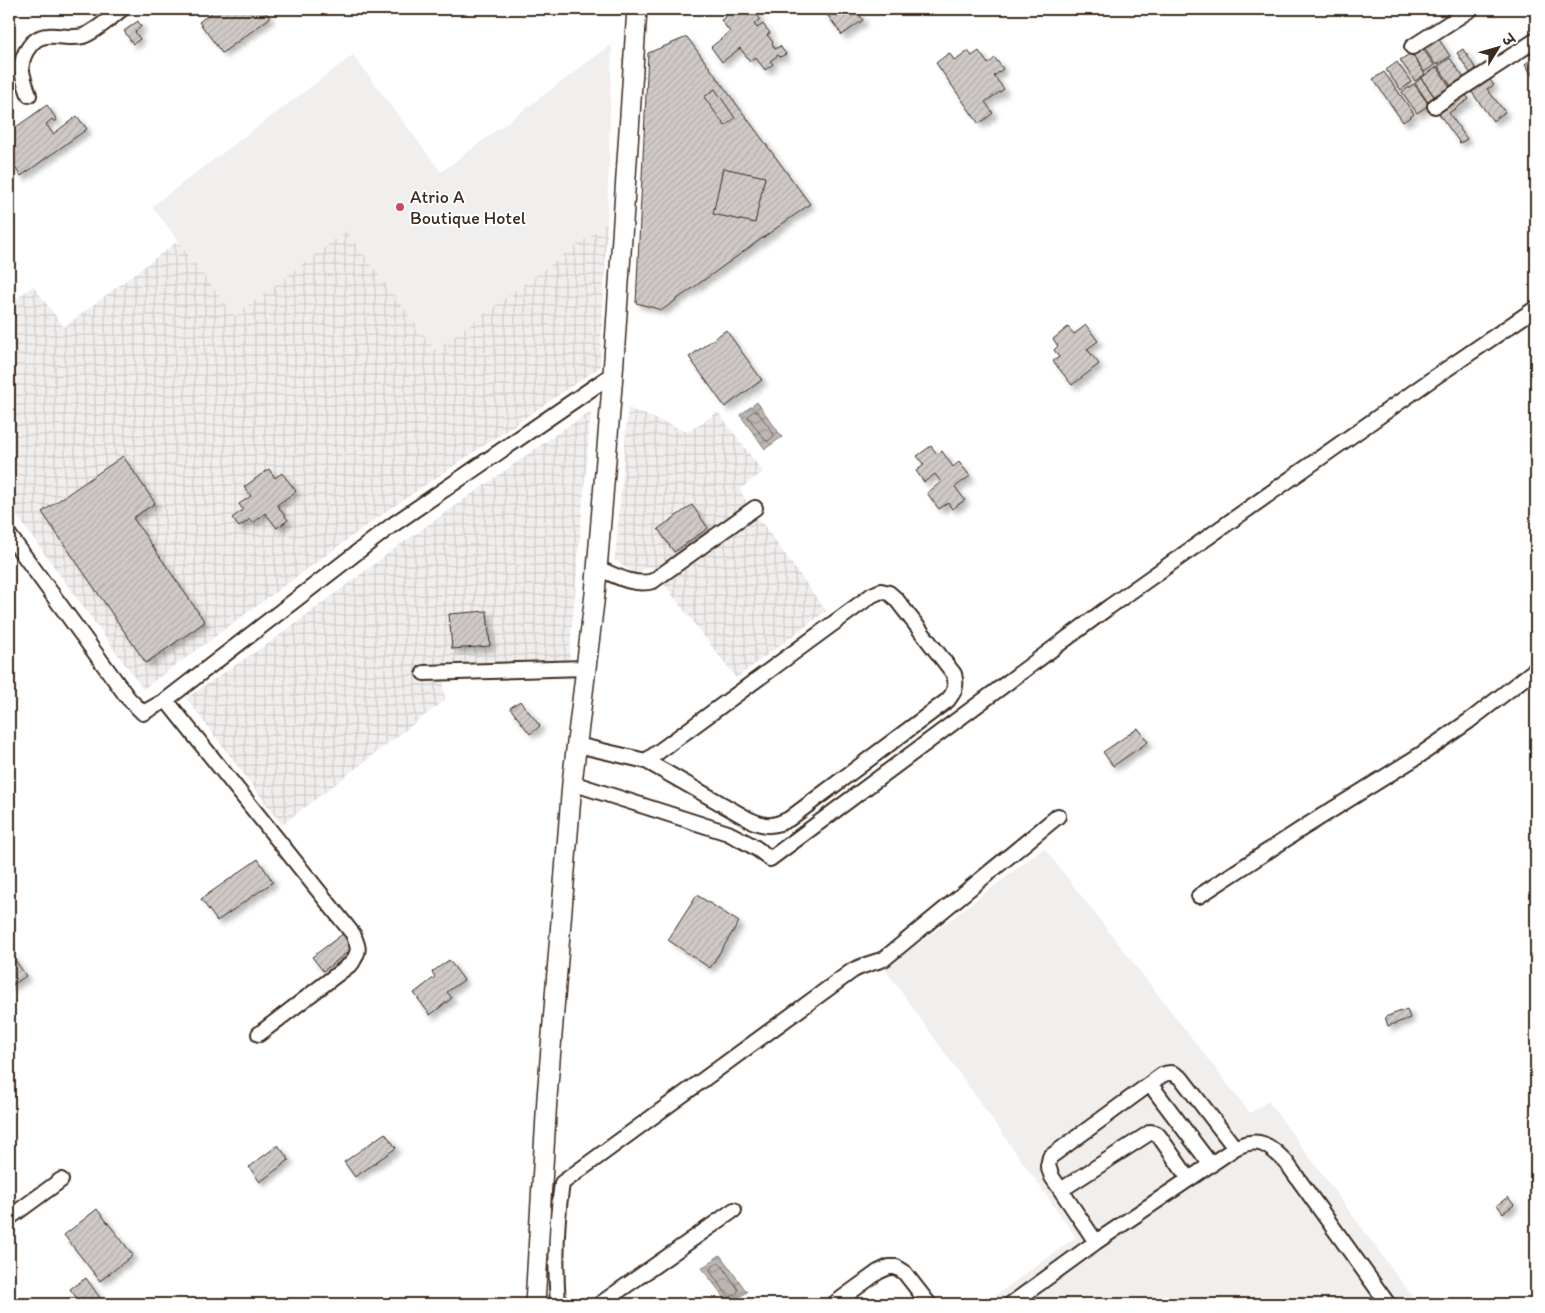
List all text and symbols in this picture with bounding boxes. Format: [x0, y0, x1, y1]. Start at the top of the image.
north arrow [1472, 22, 1522, 72]
text: उ [1497, 30, 1519, 51]
place label: Atrio A Boutique Hotel [410, 186, 526, 229]
marker: Atrio A Boutique Hotel [394, 201, 406, 213]

